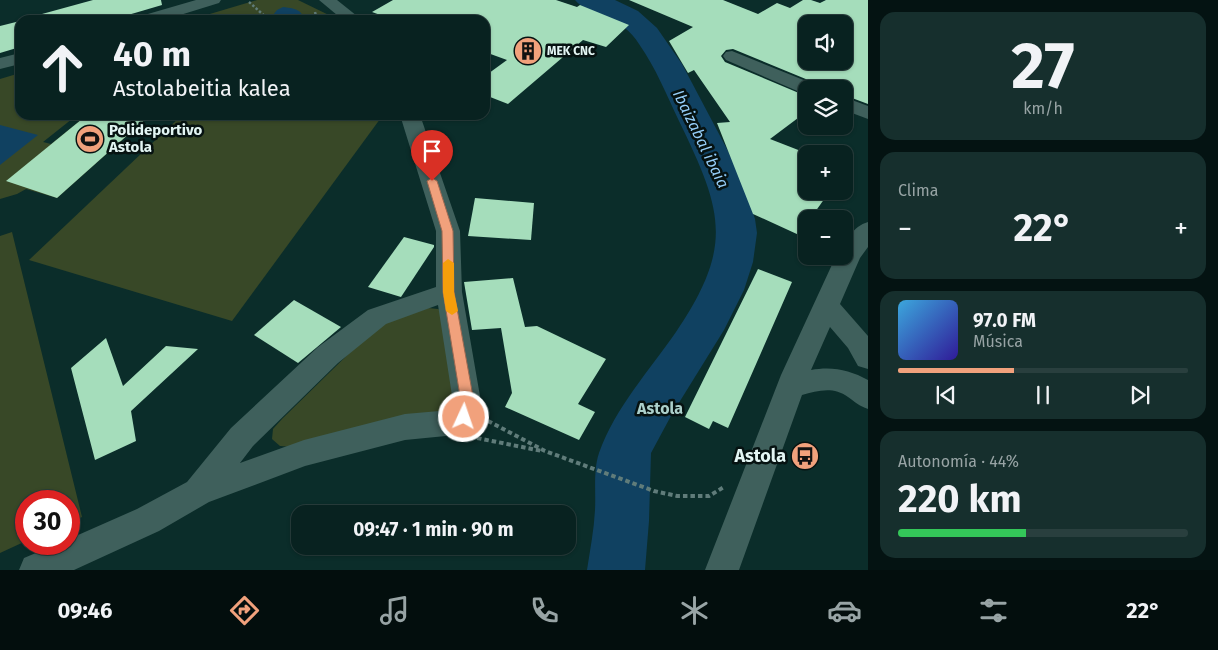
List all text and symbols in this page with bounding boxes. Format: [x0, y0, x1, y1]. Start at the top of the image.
map controls [798, 15, 853, 265]
button: sound [798, 15, 853, 70]
text: 27 [1011, 27, 1075, 105]
text: 40 m [113, 33, 191, 75]
icon: ahead [30, 35, 95, 100]
building icon: MEK CNC [513, 36, 543, 66]
place label: MEK CNC [547, 44, 595, 58]
text: Astolabeitia kalea [113, 75, 291, 102]
button: layers [798, 80, 853, 135]
water label: Ibaizabal ibaia [669, 87, 733, 191]
text: km/h [1023, 99, 1063, 118]
place label: Polideportivo Astola [108, 121, 203, 156]
sports icon: Polideportivo Astola [75, 124, 105, 154]
pin [411, 130, 453, 181]
icon: arrive [418, 137, 446, 165]
button: + [798, 145, 853, 200]
text: Clima [898, 181, 938, 200]
text: 22° [1013, 205, 1073, 251]
button: − [798, 210, 853, 265]
text: − [898, 212, 912, 245]
text: + [1174, 212, 1188, 245]
text: 97.0 FM [973, 309, 1036, 332]
text: Música [973, 332, 1023, 351]
icon: previous [932, 381, 960, 409]
icon: pause [1029, 381, 1057, 409]
icon: next [1126, 381, 1154, 409]
position arrow [437, 390, 489, 442]
district label: Astola [636, 399, 683, 418]
bus stop icon: Astola [790, 441, 820, 471]
place label: Astola [733, 445, 786, 467]
text: Autonomía · 44% [898, 452, 1019, 471]
text: 220 km [898, 476, 1022, 522]
speed limit sign: 30 [15, 490, 80, 555]
text: 09:47 · 1 min · 90 m [353, 518, 514, 541]
icon: directions [227, 593, 262, 628]
icon: music [377, 593, 412, 628]
icon: phone [527, 593, 562, 628]
icon: climate [677, 593, 712, 628]
icon: car [827, 593, 862, 628]
icon: filters [976, 593, 1011, 628]
text: 09:46 [57, 597, 112, 624]
text: 22° [1126, 597, 1161, 624]

